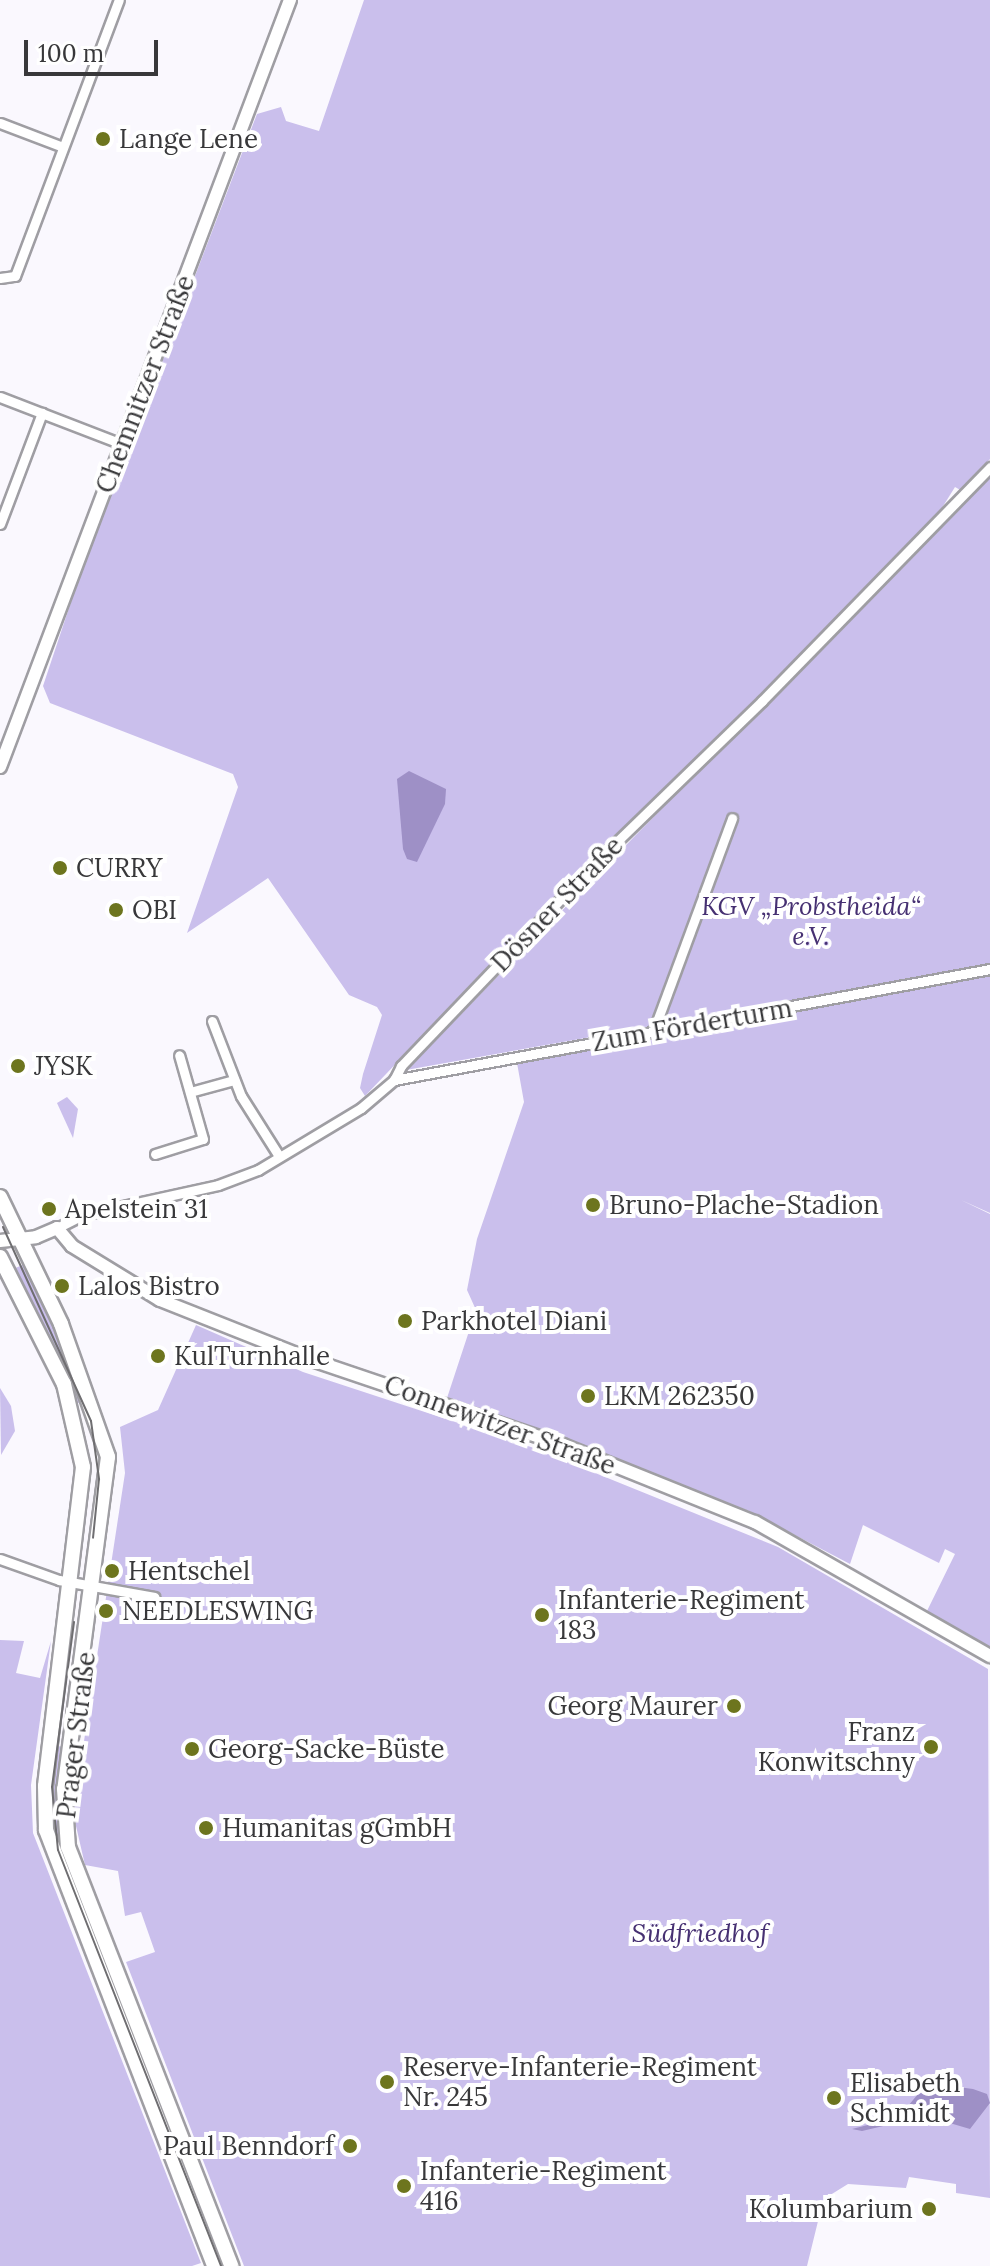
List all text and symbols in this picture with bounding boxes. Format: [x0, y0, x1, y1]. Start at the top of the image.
scale bar [28, 24, 162, 74]
text: 100 m [38, 38, 104, 69]
place label: Lange Lene [119, 123, 258, 155]
marker: Lange Lene [94, 130, 112, 148]
street label: Chemnitzer Straße [89, 271, 201, 497]
street label: Dösner Straße [485, 830, 629, 978]
place label: CURRY [76, 852, 163, 884]
marker: CURRY [51, 859, 69, 877]
park label: KGV „Probstheida“ e.V. [701, 890, 921, 952]
place label: OBI [132, 894, 177, 926]
marker: OBI [107, 901, 125, 919]
street label: Zum Förderturm [589, 992, 795, 1058]
place label: JYSK [34, 1050, 93, 1082]
marker: JYSK [9, 1057, 27, 1075]
place label: Bruno-Plache-Stadion [609, 1189, 879, 1221]
place label: Apelstein 31 [65, 1193, 208, 1225]
marker: Bruno-Plache-Stadion [584, 1196, 602, 1214]
marker: Apelstein 31 [40, 1200, 58, 1218]
place label: Lalos Bistro [78, 1270, 220, 1302]
marker: Lalos Bistro [53, 1277, 71, 1295]
place label: Parkhotel Diani [421, 1305, 607, 1337]
marker: Parkhotel Diani [396, 1312, 414, 1330]
place label: KulTurnhalle [174, 1340, 330, 1372]
marker: KulTurnhalle [149, 1347, 167, 1365]
street label: Connewitzer Straße [380, 1369, 620, 1481]
place label: LKM 262350 [604, 1380, 755, 1412]
marker: LKM 262350 [579, 1387, 597, 1405]
place label: Hentschel [128, 1555, 250, 1587]
marker: Hentschel [103, 1562, 121, 1580]
place label: Infanterie-Regiment 183 [558, 1584, 805, 1646]
place label: NEEDLESWING [122, 1595, 313, 1627]
marker: NEEDLESWING [97, 1602, 115, 1620]
marker: Infanterie-Regiment 183 [533, 1606, 551, 1624]
street label: Prager Straße [50, 1650, 102, 1820]
place label: Georg Maurer [548, 1690, 718, 1722]
marker: Georg Maurer [725, 1697, 743, 1715]
place label: Franz Konwitschny [758, 1716, 915, 1778]
place label: Georg-Sacke-Büste [208, 1733, 445, 1765]
marker: Franz Konwitschny [922, 1738, 940, 1756]
marker: Georg-Sacke-Büste [183, 1740, 201, 1758]
place label: Humanitas gGmbH [222, 1812, 452, 1844]
marker: Humanitas gGmbH [197, 1819, 215, 1837]
park label: Südfriedhof [632, 1917, 768, 1949]
place label: Reserve-Infanterie-Regiment Nr. 245 [403, 2051, 757, 2112]
place label: Elisabeth Schmidt [850, 2067, 961, 2128]
marker: Reserve-Infanterie-Regiment Nr. 245 [378, 2073, 396, 2091]
marker: Elisabeth Schmidt [825, 2089, 843, 2107]
place label: Paul Benndorf [163, 2130, 334, 2162]
marker: Paul Benndorf [341, 2137, 359, 2155]
place label: Infanterie-Regiment 416 [420, 2155, 667, 2216]
marker: Infanterie-Regiment 416 [395, 2177, 413, 2195]
place label: Kolumbarium [749, 2193, 913, 2225]
marker: Kolumbarium [920, 2200, 938, 2218]

